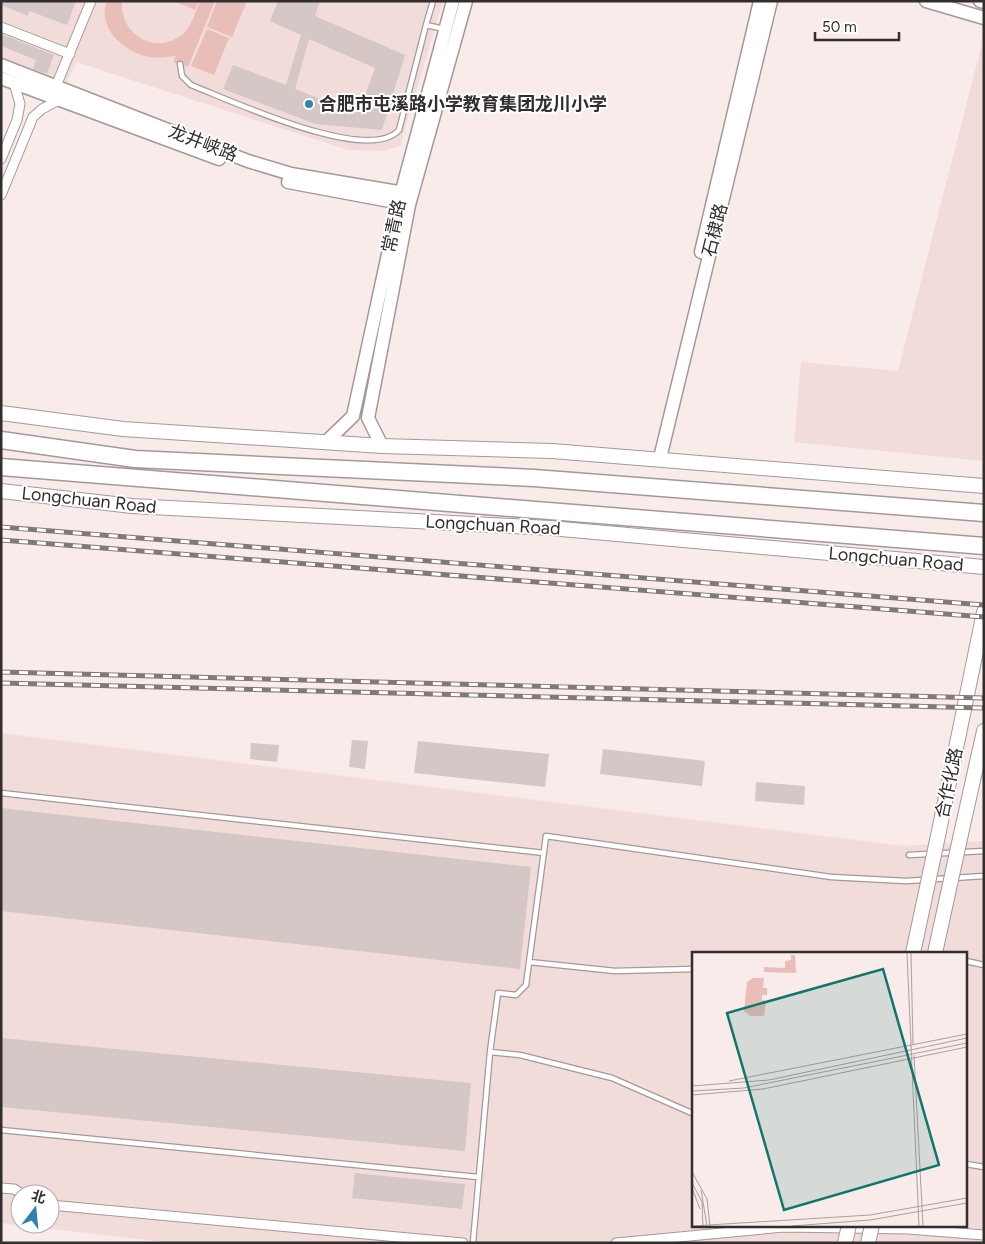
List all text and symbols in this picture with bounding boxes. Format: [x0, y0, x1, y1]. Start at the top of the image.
scale bar [815, 10, 899, 42]
text: 50 m [822, 18, 857, 36]
place label: 合肥市屯溪路小学教育集团龙川小学 [319, 93, 607, 115]
marker: 合肥市屯溪路小学教育集团龙川小学 [303, 98, 315, 110]
street label: 龙井峡路 [165, 120, 241, 166]
street label: 常青路 [378, 197, 410, 255]
street label: 石棣路 [698, 201, 732, 259]
street label: Longchuan Road [21, 482, 157, 518]
street label: Longchuan Road [425, 510, 561, 540]
street label: Longchuan Road [828, 542, 964, 576]
street label: 合作化路 [931, 745, 967, 821]
inset map [692, 952, 968, 1226]
north arrow [10, 1184, 60, 1234]
text: 北 [29, 1187, 48, 1207]

